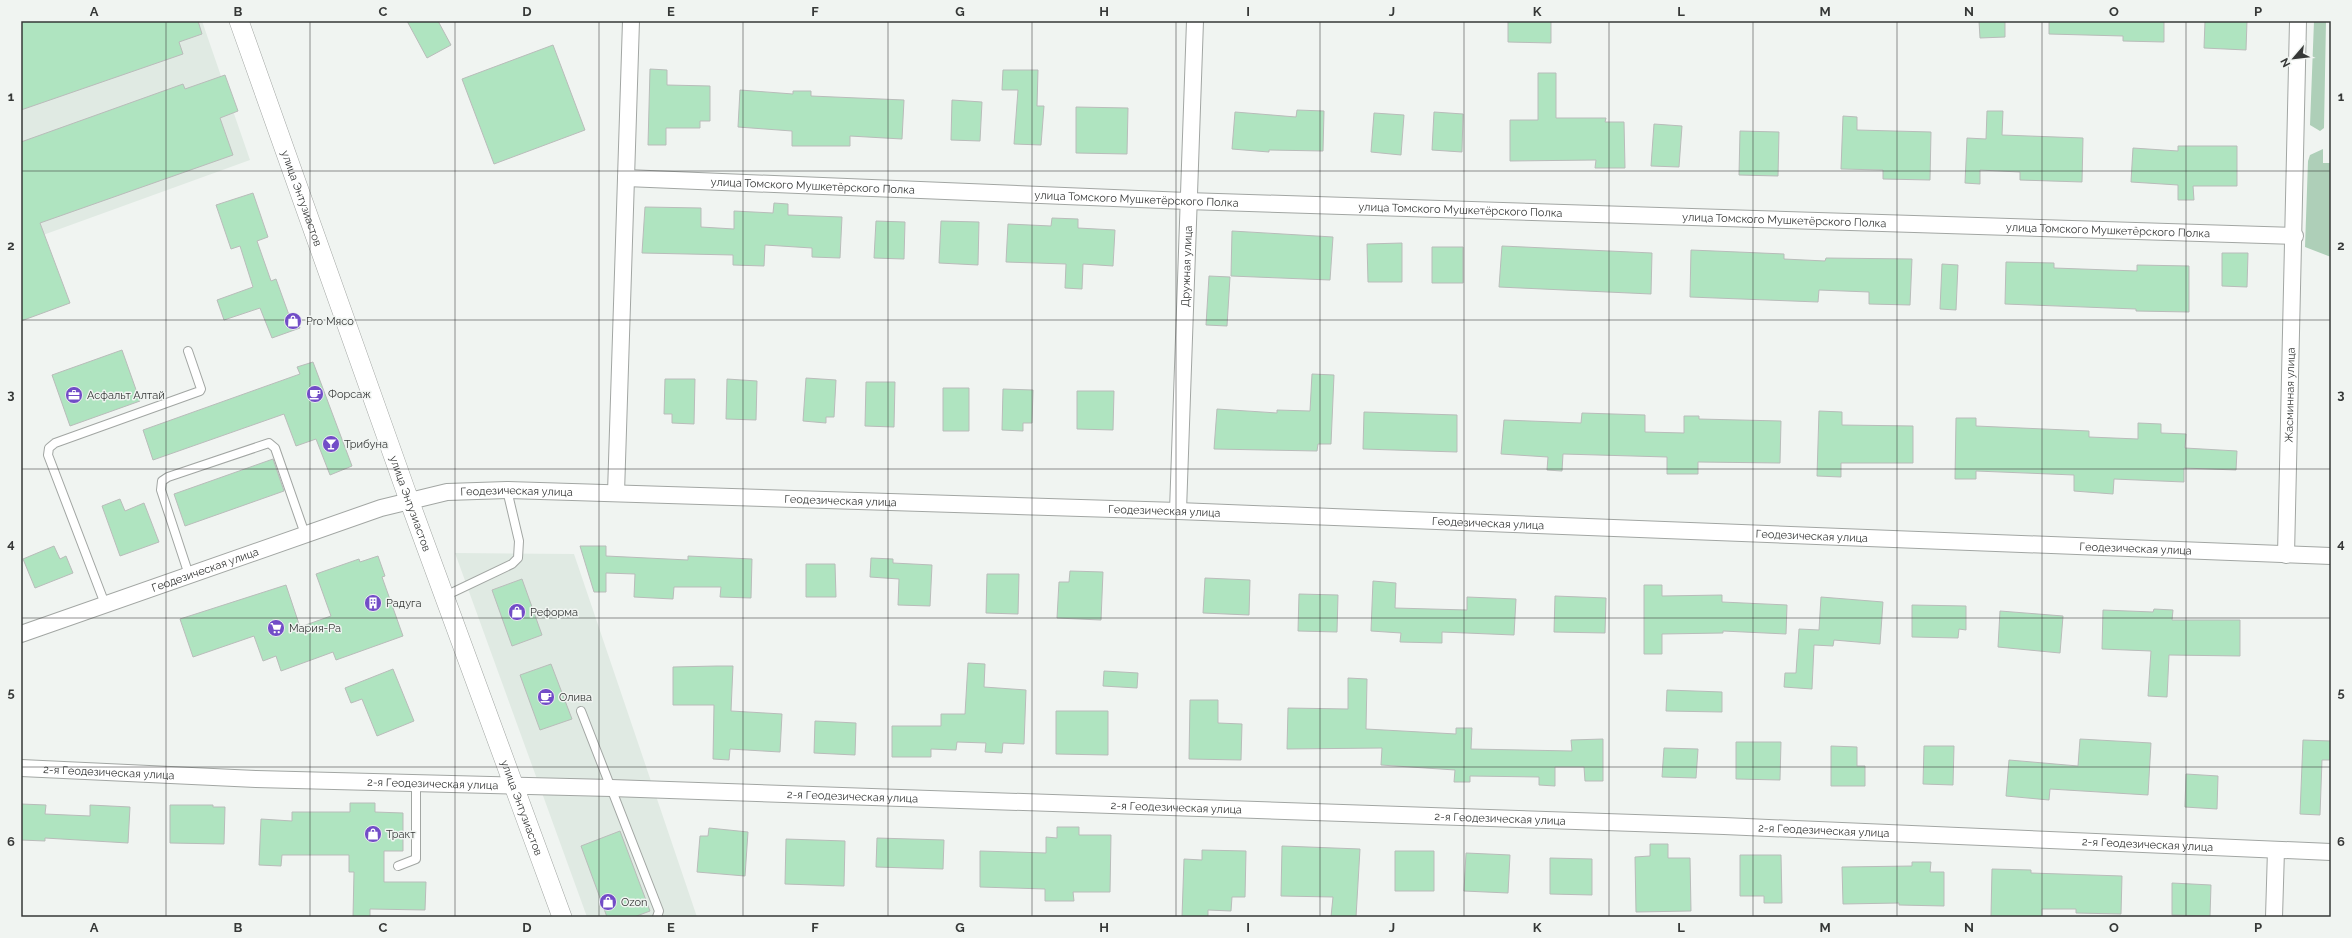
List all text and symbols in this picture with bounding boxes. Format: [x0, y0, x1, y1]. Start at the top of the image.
text: A [90, 4, 99, 19]
text: B [234, 4, 243, 19]
text: C [379, 4, 388, 19]
text: D [522, 4, 532, 19]
text: E [667, 4, 675, 19]
text: F [811, 4, 819, 19]
text: G [955, 4, 965, 19]
text: H [1099, 4, 1109, 19]
text: I [1246, 4, 1250, 19]
text: J [1389, 4, 1395, 19]
text: K [1533, 4, 1542, 19]
text: L [1677, 4, 1685, 19]
text: M [1819, 4, 1831, 19]
text: N [1964, 4, 1974, 19]
text: O [2109, 4, 2119, 19]
text: P [2254, 4, 2262, 19]
north arrow [2274, 38, 2314, 78]
text: N [2278, 56, 2293, 69]
text: 1 [8, 89, 15, 104]
text: 1 [2338, 89, 2345, 104]
street label: улица Энтузиастов [278, 149, 324, 248]
street label: улица Томского Мушкетёрского Полка [710, 175, 915, 197]
street label: улица Томского Мушкетёрского Полка [1034, 189, 1239, 210]
street label: улица Томского Мушкетёрского Полка [1358, 200, 1563, 220]
street label: улица Томского Мушкетёрского Полка [1682, 211, 1887, 230]
street label: улица Томского Мушкетёрского Полка [2006, 221, 2210, 240]
street label: Дружная улица [1179, 225, 1195, 307]
text: 2 [7, 238, 15, 253]
text: 2 [2337, 238, 2345, 253]
shop icon: Pro Мясо [283, 311, 303, 331]
place label: Pro Мясо [306, 315, 354, 328]
street label: Жасминная улица [2283, 347, 2298, 443]
cafe icon: Форсаж [305, 384, 325, 404]
office icon: Асфальт Алтай [64, 385, 84, 405]
text: 3 [7, 387, 15, 402]
text: 3 [2337, 387, 2345, 402]
place label: Форсаж [328, 388, 371, 401]
place label: Асфальт Алтай [87, 389, 165, 402]
bar icon: Трибуна [321, 434, 341, 454]
place label: Трибуна [344, 438, 388, 451]
street label: улица Энтузиастов [387, 454, 433, 553]
street label: Геодезическая улица [460, 484, 573, 499]
street label: Геодезическая улица [784, 493, 897, 509]
street label: Геодезическая улица [1108, 503, 1221, 520]
street label: Геодезическая улица [1432, 515, 1544, 532]
street label: Геодезическая улица [1755, 528, 1868, 545]
text: 4 [7, 536, 15, 551]
text: 4 [2337, 536, 2345, 551]
street label: Геодезическая улица [2079, 540, 2192, 558]
street label: Геодезическая улица [150, 545, 260, 595]
building icon: Радуга [363, 593, 383, 613]
place label: Радуга [386, 597, 422, 610]
shop icon: Реформа [507, 602, 527, 622]
place label: Реформа [530, 606, 578, 619]
supermarket icon: Мария-Ра [266, 618, 286, 638]
place label: Мария-Ра [289, 622, 341, 635]
text: 5 [7, 685, 15, 700]
text: 5 [2337, 685, 2345, 700]
cafe icon: Олива [536, 687, 556, 707]
place label: Олива [559, 691, 592, 704]
street label: улица Энтузиастов [498, 758, 545, 857]
street label: 2-я Геодезическая улица [43, 763, 175, 782]
street label: 2-я Геодезическая улица [367, 776, 498, 792]
street label: 2-я Геодезическая улица [787, 788, 918, 805]
street label: 2-я Геодезическая улица [1110, 799, 1242, 817]
street label: 2-я Геодезическая улица [1434, 810, 1566, 828]
street label: 2-я Геодезическая улица [1758, 821, 1890, 840]
shop icon: Тракт [363, 824, 383, 844]
place label: Тракт [386, 828, 416, 841]
text: 6 [7, 834, 15, 849]
text: 6 [2337, 834, 2345, 849]
street label: 2-я Геодезическая улица [2082, 835, 2213, 854]
shop icon: Ozon [598, 892, 618, 912]
place label: Ozon [621, 896, 648, 909]
text: A [90, 920, 99, 935]
text: B [234, 920, 243, 935]
text: C [379, 920, 388, 935]
text: D [522, 920, 532, 935]
text: E [667, 920, 675, 935]
text: F [811, 920, 819, 935]
text: G [955, 920, 965, 935]
text: H [1099, 920, 1109, 935]
text: I [1246, 920, 1250, 935]
text: J [1389, 920, 1395, 935]
text: K [1533, 920, 1542, 935]
text: L [1677, 920, 1685, 935]
text: M [1819, 920, 1831, 935]
text: N [1964, 920, 1974, 935]
text: O [2109, 920, 2119, 935]
text: P [2254, 920, 2262, 935]

